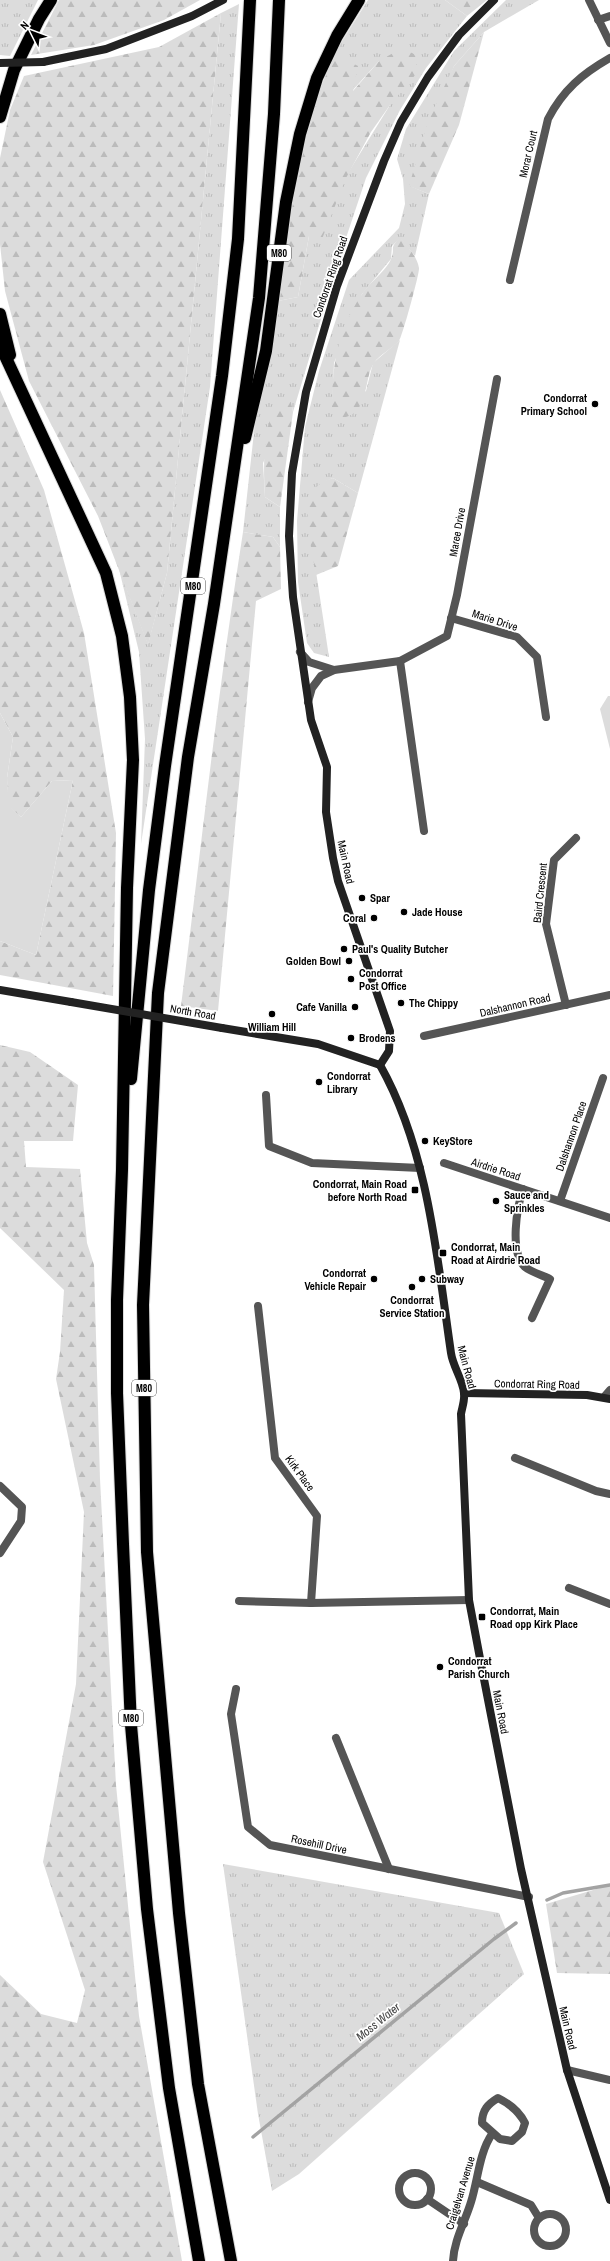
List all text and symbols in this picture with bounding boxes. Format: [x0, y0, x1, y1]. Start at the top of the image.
north arrow [12, 12, 52, 52]
text: N [17, 18, 32, 32]
street label: Morar Court [516, 129, 540, 179]
street label: Condorrat Ring Road [309, 234, 351, 320]
road number: M80 [267, 245, 291, 261]
place label: Condorrat Primary School [521, 391, 587, 418]
marker: Condorrat Primary School [590, 399, 600, 409]
street label: Maree Drive [446, 506, 468, 558]
road number: M80 [181, 578, 205, 594]
street label: Marie Drive [470, 606, 520, 634]
street label: Main Road [335, 839, 357, 885]
street label: Baird Crescent [530, 862, 550, 924]
place label: Spar [370, 891, 391, 905]
marker: Spar [357, 893, 367, 903]
place label: Jade House [412, 905, 463, 919]
marker: Jade House [399, 907, 409, 917]
place label: Coral [343, 911, 366, 925]
marker: Coral [369, 913, 379, 923]
place label: Paul's Quality Butcher [352, 942, 448, 956]
marker: Paul's Quality Butcher [339, 944, 349, 954]
place label: Golden Bowl [286, 954, 341, 968]
marker: Golden Bowl [344, 956, 354, 966]
place label: Condorrat Post Office [359, 966, 407, 993]
marker: Condorrat Post Office [346, 974, 356, 984]
street label: Dalshannon Road [478, 990, 552, 1020]
place label: The Chippy [409, 996, 458, 1010]
marker: The Chippy [396, 998, 406, 1008]
place label: Cafe Vanilla [296, 1000, 347, 1014]
street label: North Road [169, 1001, 217, 1023]
marker: Cafe Vanilla [350, 1002, 360, 1012]
marker: William Hill [267, 1009, 277, 1019]
place label: William Hill [248, 1020, 296, 1034]
place label: Brodens [359, 1031, 396, 1045]
marker: Brodens [346, 1033, 356, 1043]
place label: Condorrat Library [327, 1069, 371, 1096]
marker: Condorrat Library [314, 1077, 324, 1087]
street label: Dalshannon Place [552, 1099, 590, 1173]
place label: KeyStore [433, 1134, 473, 1148]
marker: KeyStore [420, 1136, 430, 1146]
street label: Airdrie Road [469, 1154, 522, 1184]
place label: Condorrat, Main Road before North Road [313, 1177, 407, 1204]
marker: Condorrat, Main Road before North Road [410, 1185, 420, 1195]
place label: Sauce and Sprinkles [504, 1188, 549, 1215]
marker: Sauce and Sprinkles [491, 1196, 501, 1206]
place label: Condorrat, Main Road at Airdrie Road [451, 1240, 540, 1267]
marker: Condorrat, Main Road at Airdrie Road [438, 1248, 448, 1258]
place label: Condorrat Vehicle Repair [304, 1266, 366, 1293]
place label: Subway [430, 1272, 464, 1286]
marker: Condorrat Vehicle Repair [369, 1274, 379, 1284]
marker: Subway [417, 1274, 427, 1284]
marker: Condorrat Service Station [407, 1282, 417, 1292]
place label: Condorrat Service Station [379, 1293, 445, 1320]
street label: Main Road [455, 1344, 479, 1390]
street label: Condorrat Ring Road [494, 1376, 580, 1392]
road number: M80 [132, 1380, 156, 1396]
street label: Kirk Place [282, 1452, 318, 1494]
place label: Condorrat, Main Road opp Kirk Place [490, 1604, 578, 1631]
marker: Condorrat, Main Road opp Kirk Place [477, 1612, 487, 1622]
place label: Condorrat Parish Church [448, 1654, 510, 1681]
marker: Condorrat Parish Church [435, 1662, 445, 1672]
street label: Main Road [490, 1689, 512, 1735]
road number: M80 [119, 1710, 143, 1726]
street label: Rosehill Drive [290, 1831, 348, 1857]
water label: Moss Water [353, 1999, 404, 2045]
street label: Main Road [556, 2005, 580, 2051]
street label: Craigelvan Avenue [442, 2155, 478, 2231]

